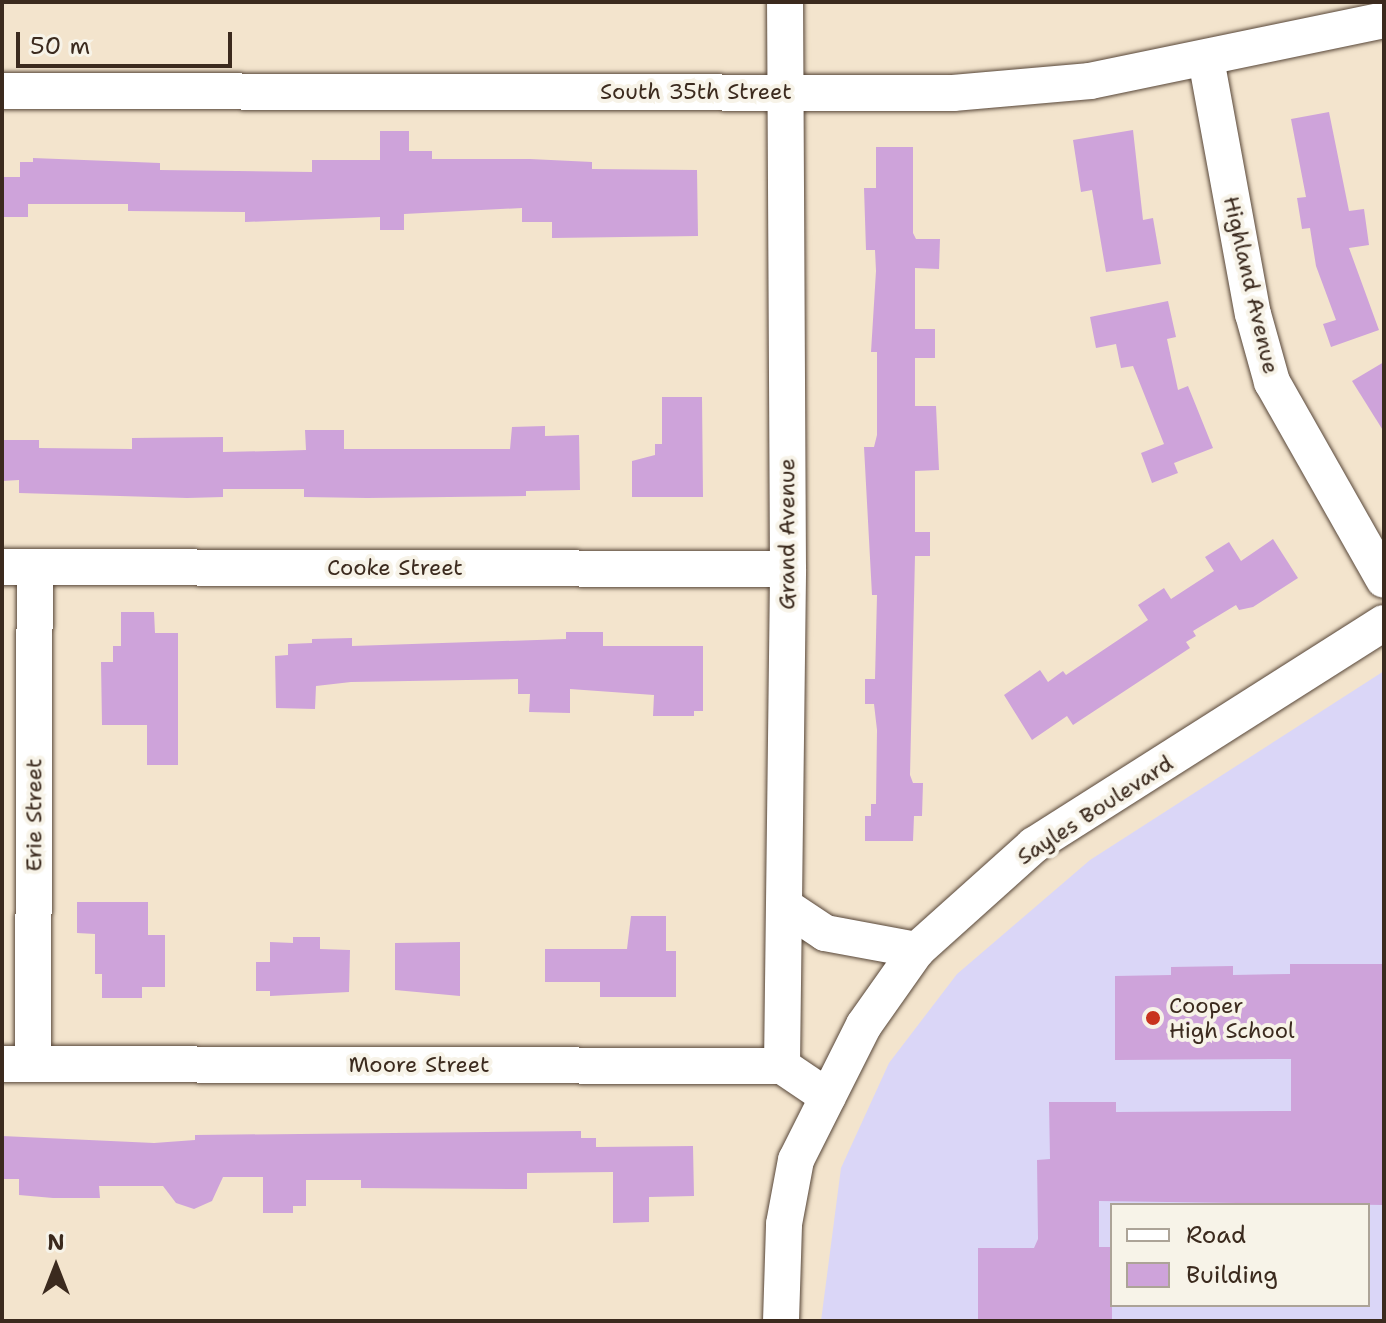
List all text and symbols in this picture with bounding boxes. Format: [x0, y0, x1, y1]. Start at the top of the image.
scale bar [20, 16, 236, 66]
text: 50 m [30, 30, 90, 62]
street label: South 35th Street [600, 79, 792, 105]
street label: Highland Avenue [1218, 194, 1284, 376]
street label: Grand Avenue [774, 458, 800, 610]
street label: Cooke Street [327, 555, 463, 581]
street label: Sayles Boulevard [1012, 750, 1178, 870]
street label: Erie Street [21, 758, 47, 872]
place label: Cooper High School [1169, 992, 1295, 1044]
marker: Cooper High School [1144, 1009, 1162, 1027]
street label: Moore Street [348, 1052, 490, 1078]
legend [1110, 1203, 1370, 1307]
text: Road [1186, 1219, 1246, 1251]
north arrow [16, 1227, 96, 1307]
text: N [47, 1228, 65, 1257]
text: Building [1186, 1259, 1278, 1291]

